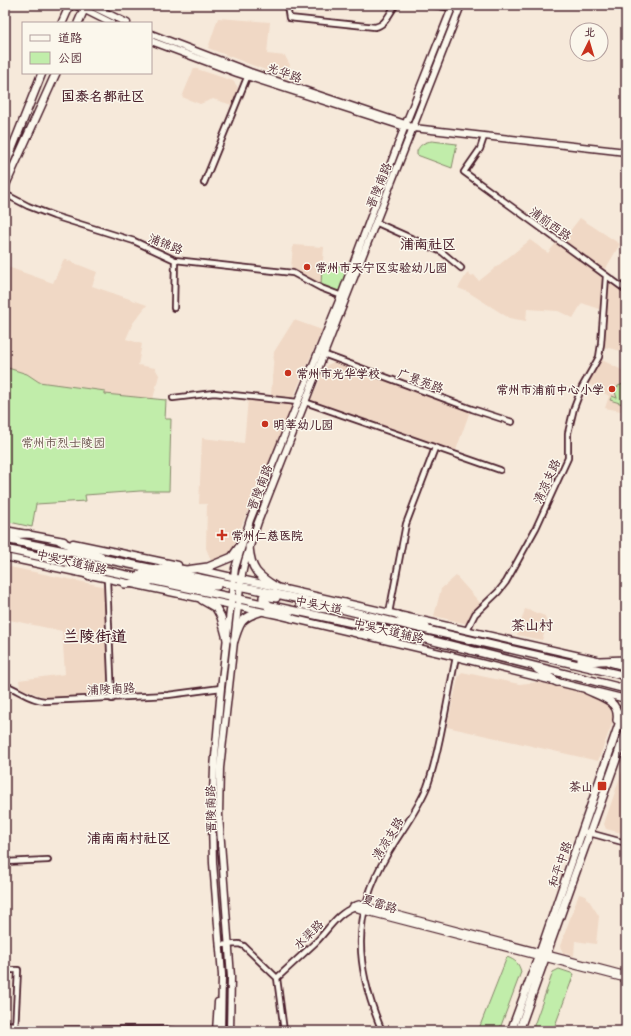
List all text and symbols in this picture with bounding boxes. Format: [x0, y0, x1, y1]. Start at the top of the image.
legend [22, 22, 152, 74]
north arrow [569, 22, 609, 62]
text: 北 [584, 23, 596, 40]
text: 道路 [58, 28, 82, 46]
text: 公园 [58, 48, 82, 66]
street label: 光华路 [265, 58, 305, 86]
district label: 国泰名都社区 [61, 85, 145, 106]
street label: 晋陵南路 [361, 159, 395, 211]
street label: 浦前西路 [526, 202, 576, 244]
street label: 浦锦路 [146, 228, 186, 258]
district label: 浦南社区 [400, 233, 456, 254]
place label: 常州市天宁区实验幼儿园 [315, 258, 447, 276]
marker: 常州市天宁区实验幼儿园 [302, 262, 312, 272]
street label: 广景苑路 [395, 363, 447, 397]
place label: 常州市光华学校 [296, 364, 380, 382]
marker: 常州市光华学校 [283, 368, 293, 378]
place label: 常州市浦前中心小学 [496, 380, 604, 398]
marker: 常州市浦前中心小学 [607, 384, 617, 394]
place label: 明莘幼儿园 [273, 415, 333, 433]
marker: 明莘幼儿园 [260, 419, 270, 429]
park label: 常州市烈士陵园 [21, 433, 105, 451]
street label: 清凉支路 [528, 455, 564, 507]
street label: 晋陵南路 [242, 461, 276, 513]
place label: 常州仁慈医院 [231, 526, 303, 544]
marker: 常州仁慈医院 [216, 529, 228, 541]
street label: 中吴大道辅路 [35, 544, 109, 578]
street label: 中吴大道 [294, 590, 344, 618]
street label: 中吴大道辅路 [352, 613, 426, 647]
district label: 茶山村 [511, 614, 553, 635]
district label: 兰陵街道 [63, 623, 127, 647]
street label: 浦陵南路 [87, 678, 135, 698]
place label: 茶山 [569, 777, 593, 795]
marker: 茶山 [596, 780, 608, 792]
street label: 晋陵南路 [201, 785, 219, 833]
street label: 清凉支路 [367, 813, 407, 863]
district label: 浦南南村社区 [87, 827, 171, 848]
street label: 和平中路 [543, 838, 575, 890]
street label: 夏雷路 [360, 889, 400, 917]
street label: 水渠路 [289, 915, 327, 953]

